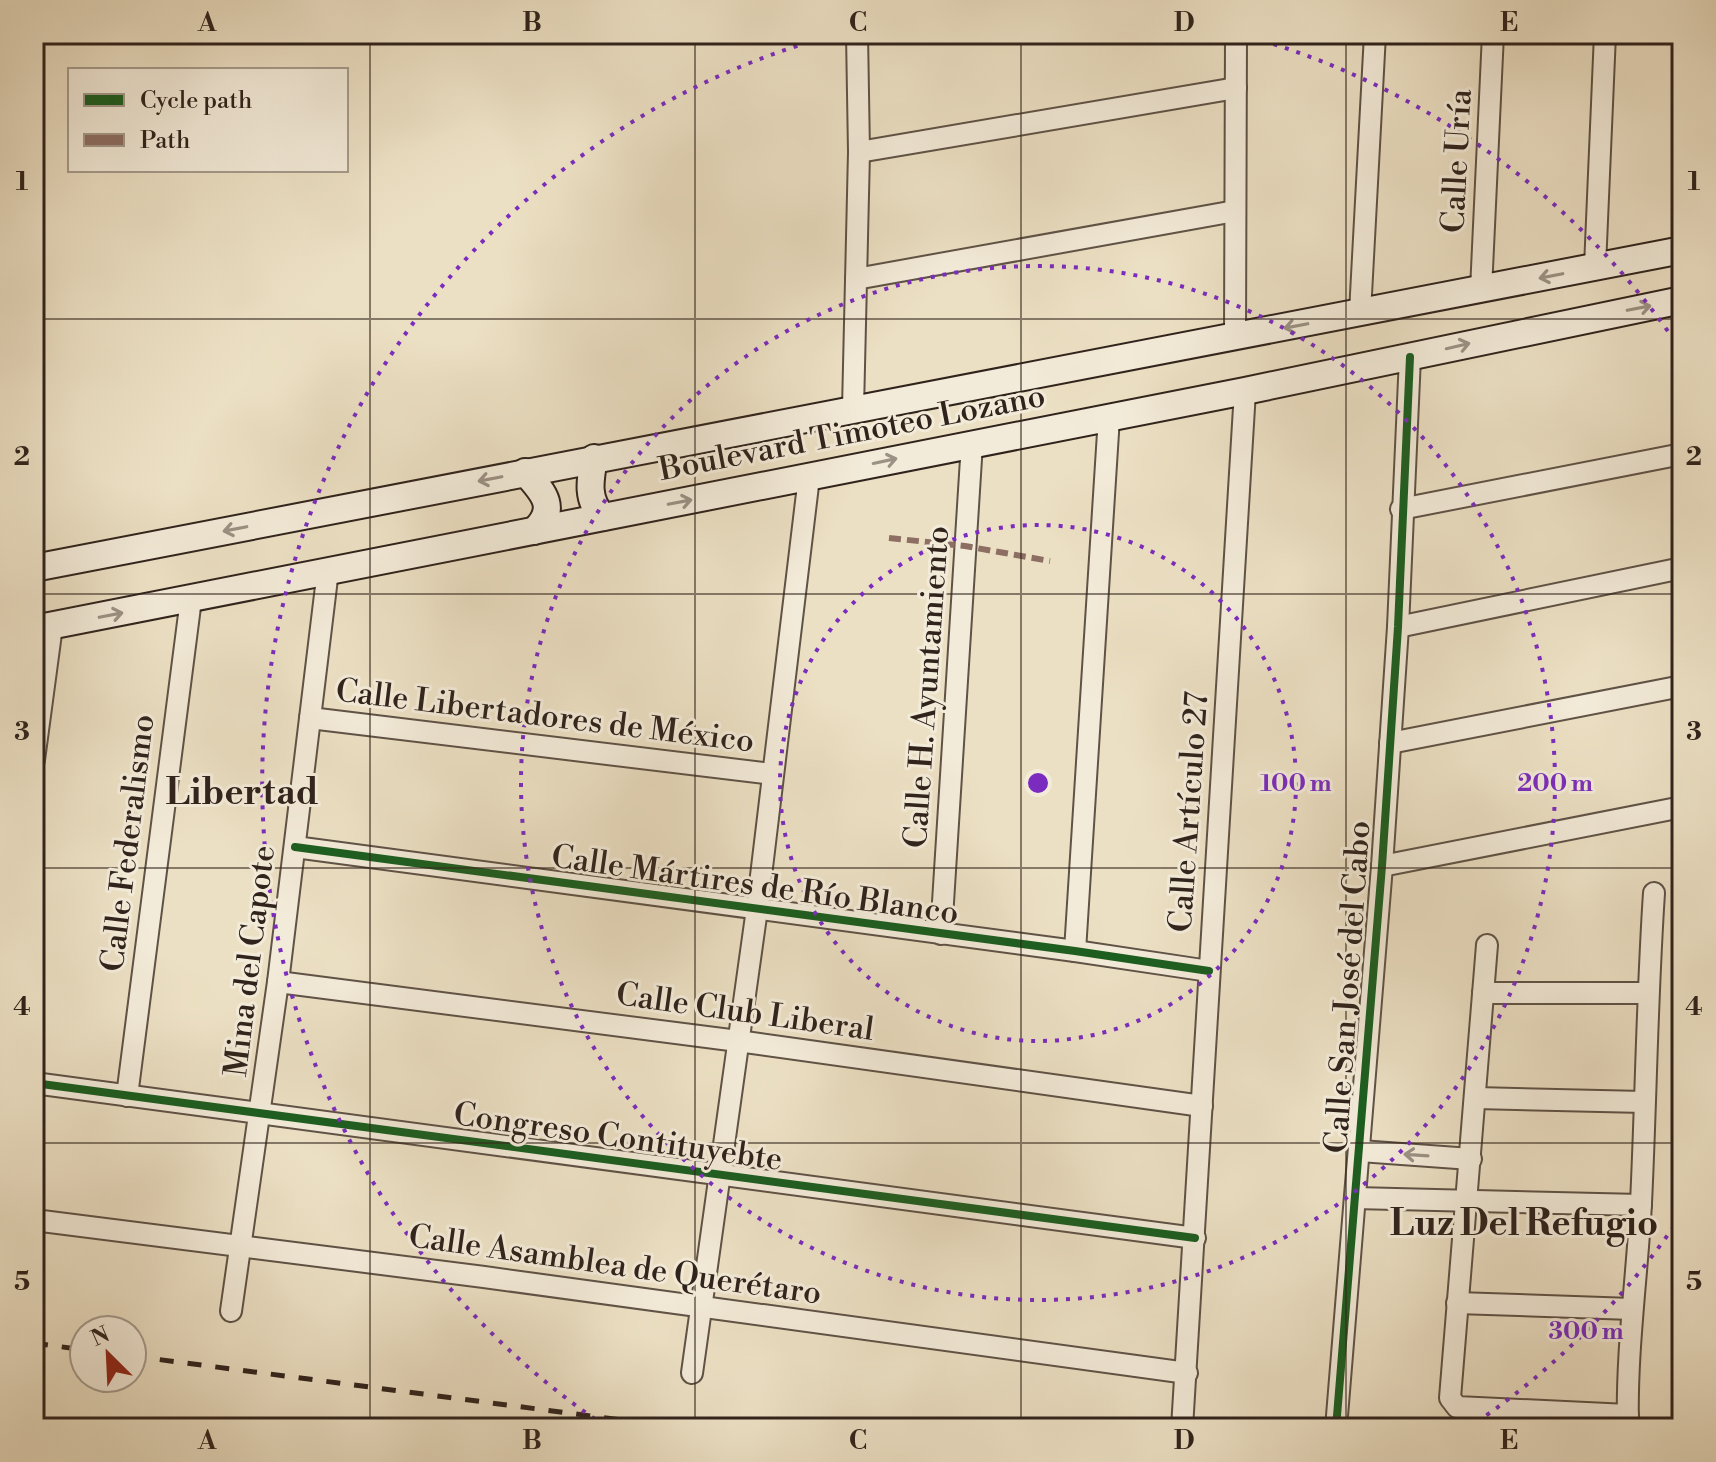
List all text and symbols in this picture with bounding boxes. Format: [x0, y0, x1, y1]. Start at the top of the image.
text: A [197, 7, 217, 39]
text: B [522, 7, 542, 39]
text: C [849, 7, 867, 39]
text: D [1174, 7, 1194, 39]
text: E [1500, 7, 1518, 39]
legend [68, 68, 348, 172]
text: Cycle path [140, 86, 252, 116]
street label: Calle Uría [1433, 87, 1481, 234]
text: Path [140, 126, 190, 156]
text: 1 [16, 166, 29, 198]
text: 1 [1688, 166, 1701, 198]
one-way arrow [1538, 269, 1564, 284]
one-way arrow [1626, 300, 1652, 315]
one-way arrow [1283, 319, 1309, 334]
one-way arrow [1445, 338, 1470, 353]
street label: Boulevard Timoteo Lozano [654, 376, 1049, 490]
text: 2 [14, 441, 30, 473]
text: 2 [1686, 441, 1702, 473]
one-way arrow [872, 453, 898, 468]
one-way arrow [478, 472, 503, 487]
one-way arrow [666, 494, 692, 509]
one-way arrow [223, 522, 248, 537]
street label: Calle H. Ayuntamiento [896, 524, 958, 850]
one-way arrow [97, 606, 123, 621]
street label: Calle Libertadores de México [333, 670, 757, 762]
street label: Calle Artículo 27 [1161, 690, 1217, 934]
street label: Calle Federalismo [92, 712, 164, 974]
text: 3 [14, 716, 30, 748]
text: 3 [1686, 716, 1702, 748]
centre of rings [1024, 769, 1052, 797]
text: 100 m [1260, 769, 1332, 799]
text: 200 m [1517, 769, 1593, 799]
district label: Libertad [165, 771, 319, 816]
street label: Calle San José del Cabo [1316, 819, 1380, 1155]
street label: Calle Mártires de Río Blanco [549, 837, 961, 933]
street label: Mina del Capote [216, 843, 284, 1079]
street label: Calle Club Liberal [614, 974, 877, 1050]
text: 4 [13, 991, 31, 1023]
text: 4 [1685, 991, 1703, 1023]
street label: Congreso Contituyebte [451, 1094, 785, 1180]
one-way arrow [1403, 1147, 1429, 1162]
district label: Luz Del Refugio [1390, 1202, 1658, 1247]
street label: Calle Asamblea de Querétaro [406, 1216, 824, 1314]
text: 5 [14, 1266, 30, 1298]
text: 5 [1686, 1266, 1702, 1298]
north arrow [68, 1314, 148, 1394]
text: 300 m [1548, 1317, 1624, 1347]
text: N [87, 1321, 114, 1353]
text: A [197, 1425, 217, 1457]
text: B [522, 1425, 542, 1457]
text: C [849, 1425, 867, 1457]
text: D [1174, 1425, 1194, 1457]
text: E [1500, 1425, 1518, 1457]

